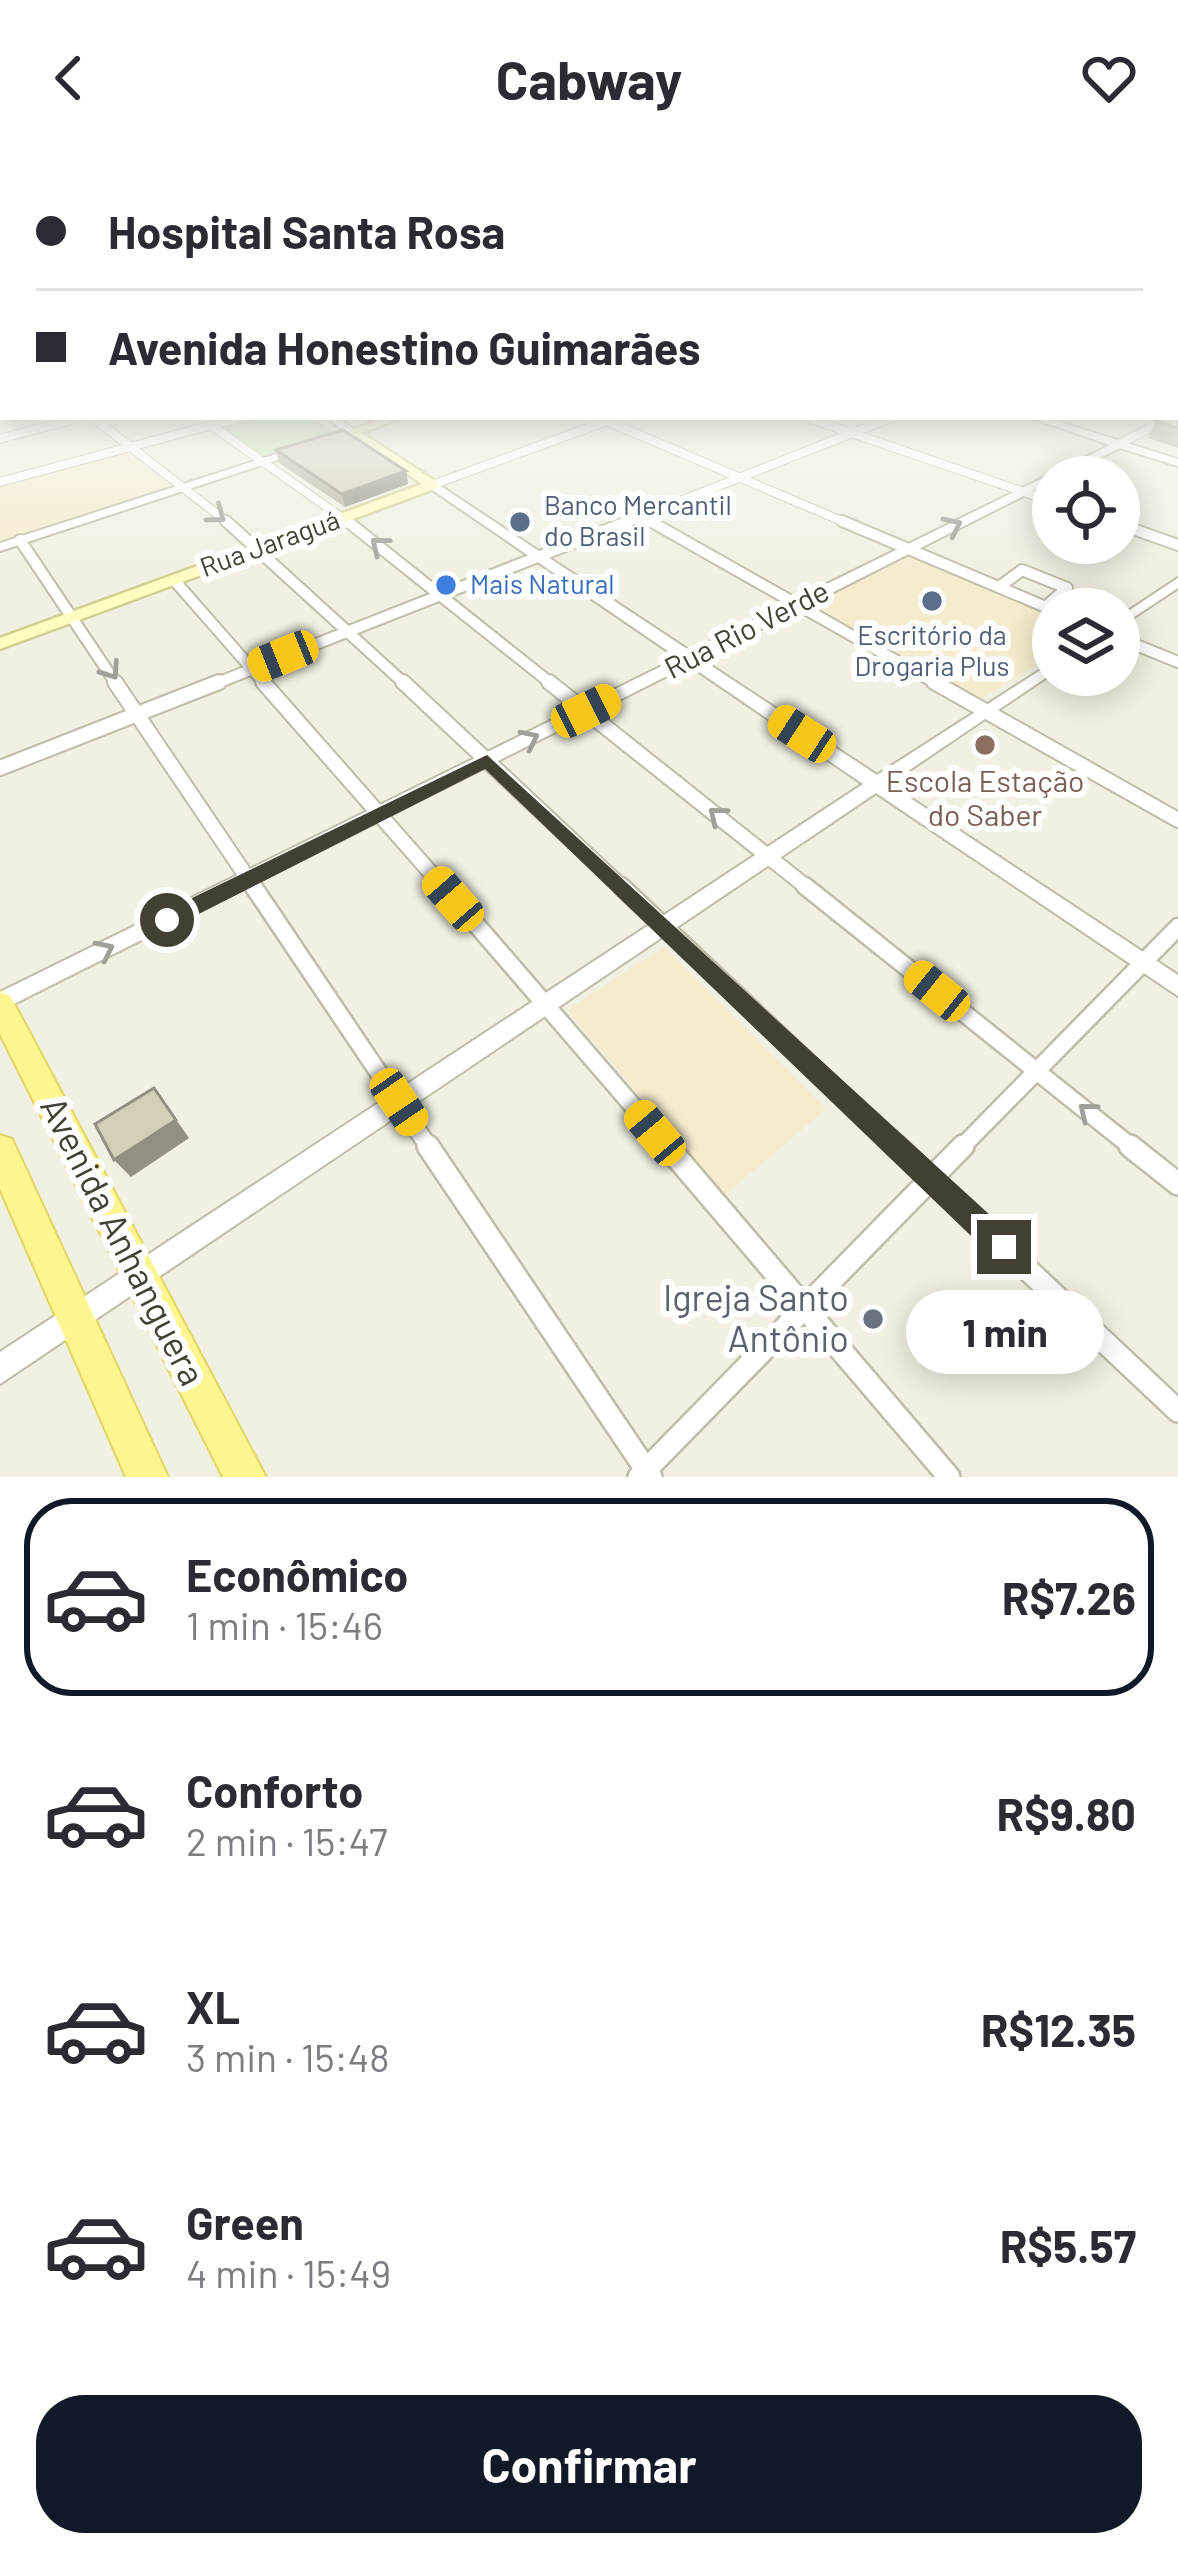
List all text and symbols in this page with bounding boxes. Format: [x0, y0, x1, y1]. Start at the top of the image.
icon: back [36, 45, 102, 111]
icon: heart [1076, 45, 1142, 111]
text: Cabway [496, 46, 682, 111]
text: Hospital Santa Rosa [108, 204, 505, 258]
text: Avenida Honestino Guimarães [108, 320, 701, 374]
map controls [1032, 456, 1140, 696]
button: locate [1032, 456, 1140, 564]
place label: Banco Mercantil do Brasil [544, 488, 732, 551]
one-way arrow [203, 501, 225, 522]
street label: Rua Jaraguá [195, 502, 343, 582]
marker: Banco Mercantil do Brasil [507, 509, 533, 535]
one-way arrow [940, 517, 962, 540]
one-way arrow [370, 538, 392, 559]
place label: Mais Natural [470, 567, 614, 599]
street label: Rua Rio Verde [658, 571, 834, 685]
marker: Mais Natural [433, 572, 459, 598]
marker: Escritório da Drogaria Plus [919, 588, 945, 614]
button: layers [1032, 588, 1140, 696]
place label: Escritório da Drogaria Plus [855, 618, 1009, 681]
car [243, 626, 323, 686]
one-way arrow [96, 657, 118, 679]
car [546, 679, 626, 743]
car [762, 699, 842, 769]
one-way arrow [517, 731, 539, 754]
marker: Escola Estação do Saber [972, 732, 998, 758]
place label: Escola Estação do Saber [886, 762, 1084, 832]
one-way arrow [708, 808, 730, 829]
car [416, 860, 490, 938]
route start [140, 893, 194, 947]
one-way arrow [93, 941, 114, 964]
car [898, 954, 976, 1028]
car [364, 1062, 434, 1142]
street label: Avenida Anhanguera [33, 1089, 216, 1392]
car [618, 1094, 692, 1172]
one-way arrow [1078, 1104, 1100, 1125]
route end [977, 1220, 1031, 1274]
place label: Igreja Santo Antônio [663, 1275, 849, 1359]
callout: 1 min [905, 1289, 1103, 1373]
marker: Igreja Santo Antônio [860, 1306, 886, 1332]
text: 1 min [962, 1308, 1048, 1355]
icon: car [42, 1543, 150, 1651]
text: Econômico [186, 1547, 408, 1601]
text: R$7.26 [1002, 1570, 1136, 1624]
text: 1 min · 15:46 [186, 1601, 383, 1648]
icon: car [42, 1759, 150, 1867]
text: Conforto [186, 1763, 363, 1817]
text: R$9.80 [997, 1786, 1136, 1840]
text: 2 min · 15:47 [186, 1817, 387, 1864]
icon: car [42, 1975, 150, 2083]
text: XL [186, 1979, 240, 2033]
text: R$12.35 [981, 2002, 1136, 2056]
text: 3 min · 15:48 [186, 2033, 390, 2080]
icon: car [42, 2191, 150, 2299]
text: Green [186, 2195, 304, 2249]
text: R$5.57 [1000, 2218, 1136, 2272]
text: 4 min · 15:49 [186, 2249, 391, 2296]
button: Confirmar [36, 2395, 1142, 2533]

